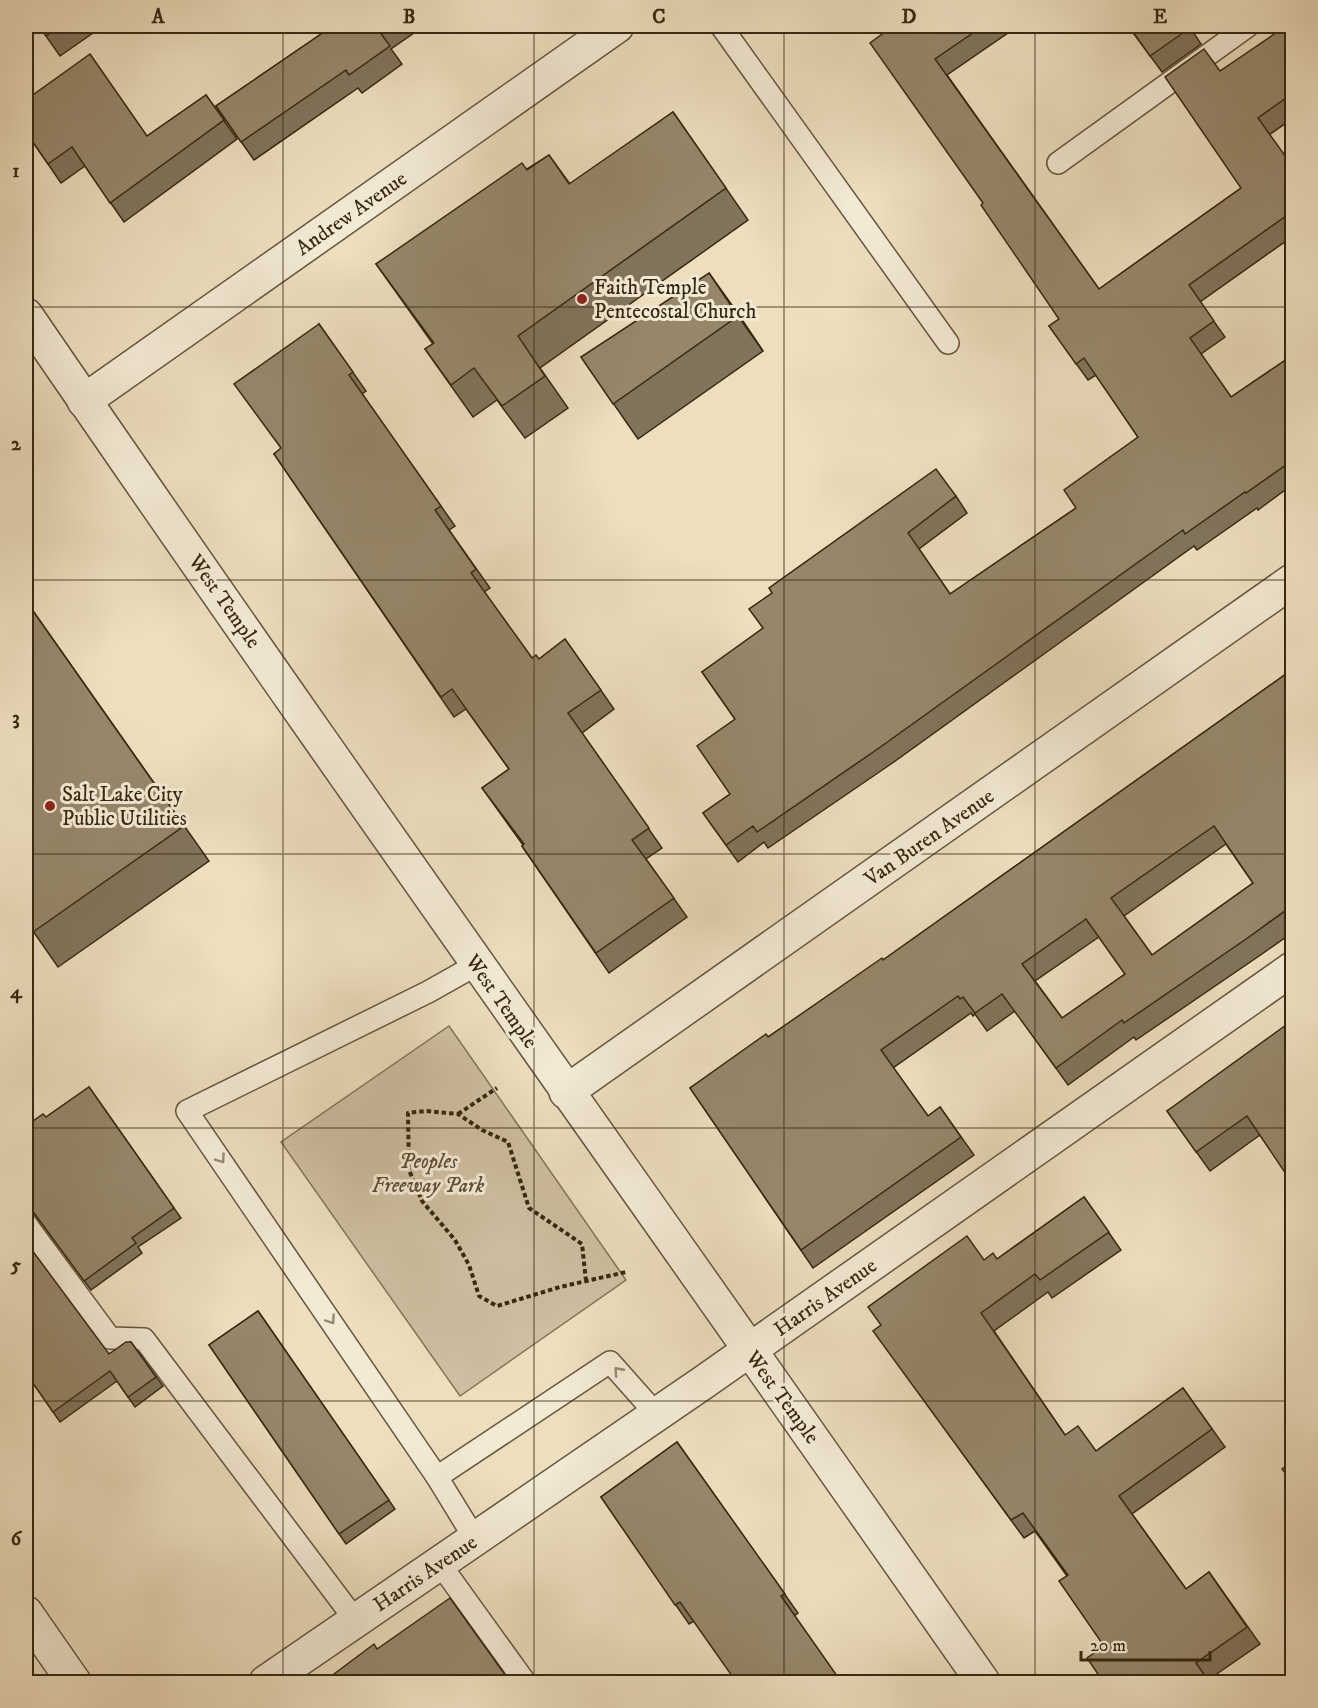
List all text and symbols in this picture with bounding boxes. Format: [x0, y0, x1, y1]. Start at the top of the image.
text: A [151, 5, 166, 30]
text: B [403, 5, 415, 30]
text: C [652, 5, 666, 30]
text: D [902, 5, 917, 30]
text: E [1153, 5, 1167, 30]
text: 1 [12, 159, 20, 184]
street label: Andrew Avenue [291, 166, 412, 262]
place label: Faith Temple Pentecostal Church [594, 275, 756, 325]
marker: Faith Temple Pentecostal Church [575, 292, 589, 306]
text: 2 [11, 432, 22, 457]
street label: West Temple [182, 549, 266, 654]
text: 3 [12, 706, 20, 731]
place label: Salt Lake City Public Utilities [62, 782, 187, 832]
street label: Van Buren Avenue [859, 783, 1000, 893]
marker: Salt Lake City Public Utilities [43, 799, 57, 813]
street label: West Temple [459, 949, 543, 1054]
text: 4 [10, 980, 23, 1005]
park label: Peoples Freeway Park [372, 1149, 485, 1199]
one-way arrow [214, 1152, 225, 1163]
text: 5 [10, 1253, 21, 1278]
street label: Harris Avenue [769, 1253, 882, 1343]
one-way arrow [324, 1313, 335, 1324]
street label: West Temple [739, 1345, 825, 1449]
one-way arrow [614, 1367, 625, 1378]
text: 6 [11, 1527, 23, 1552]
street label: Harris Avenue [369, 1529, 483, 1618]
scale bar [1081, 1624, 1210, 1662]
text: 20 m [1090, 1635, 1126, 1657]

